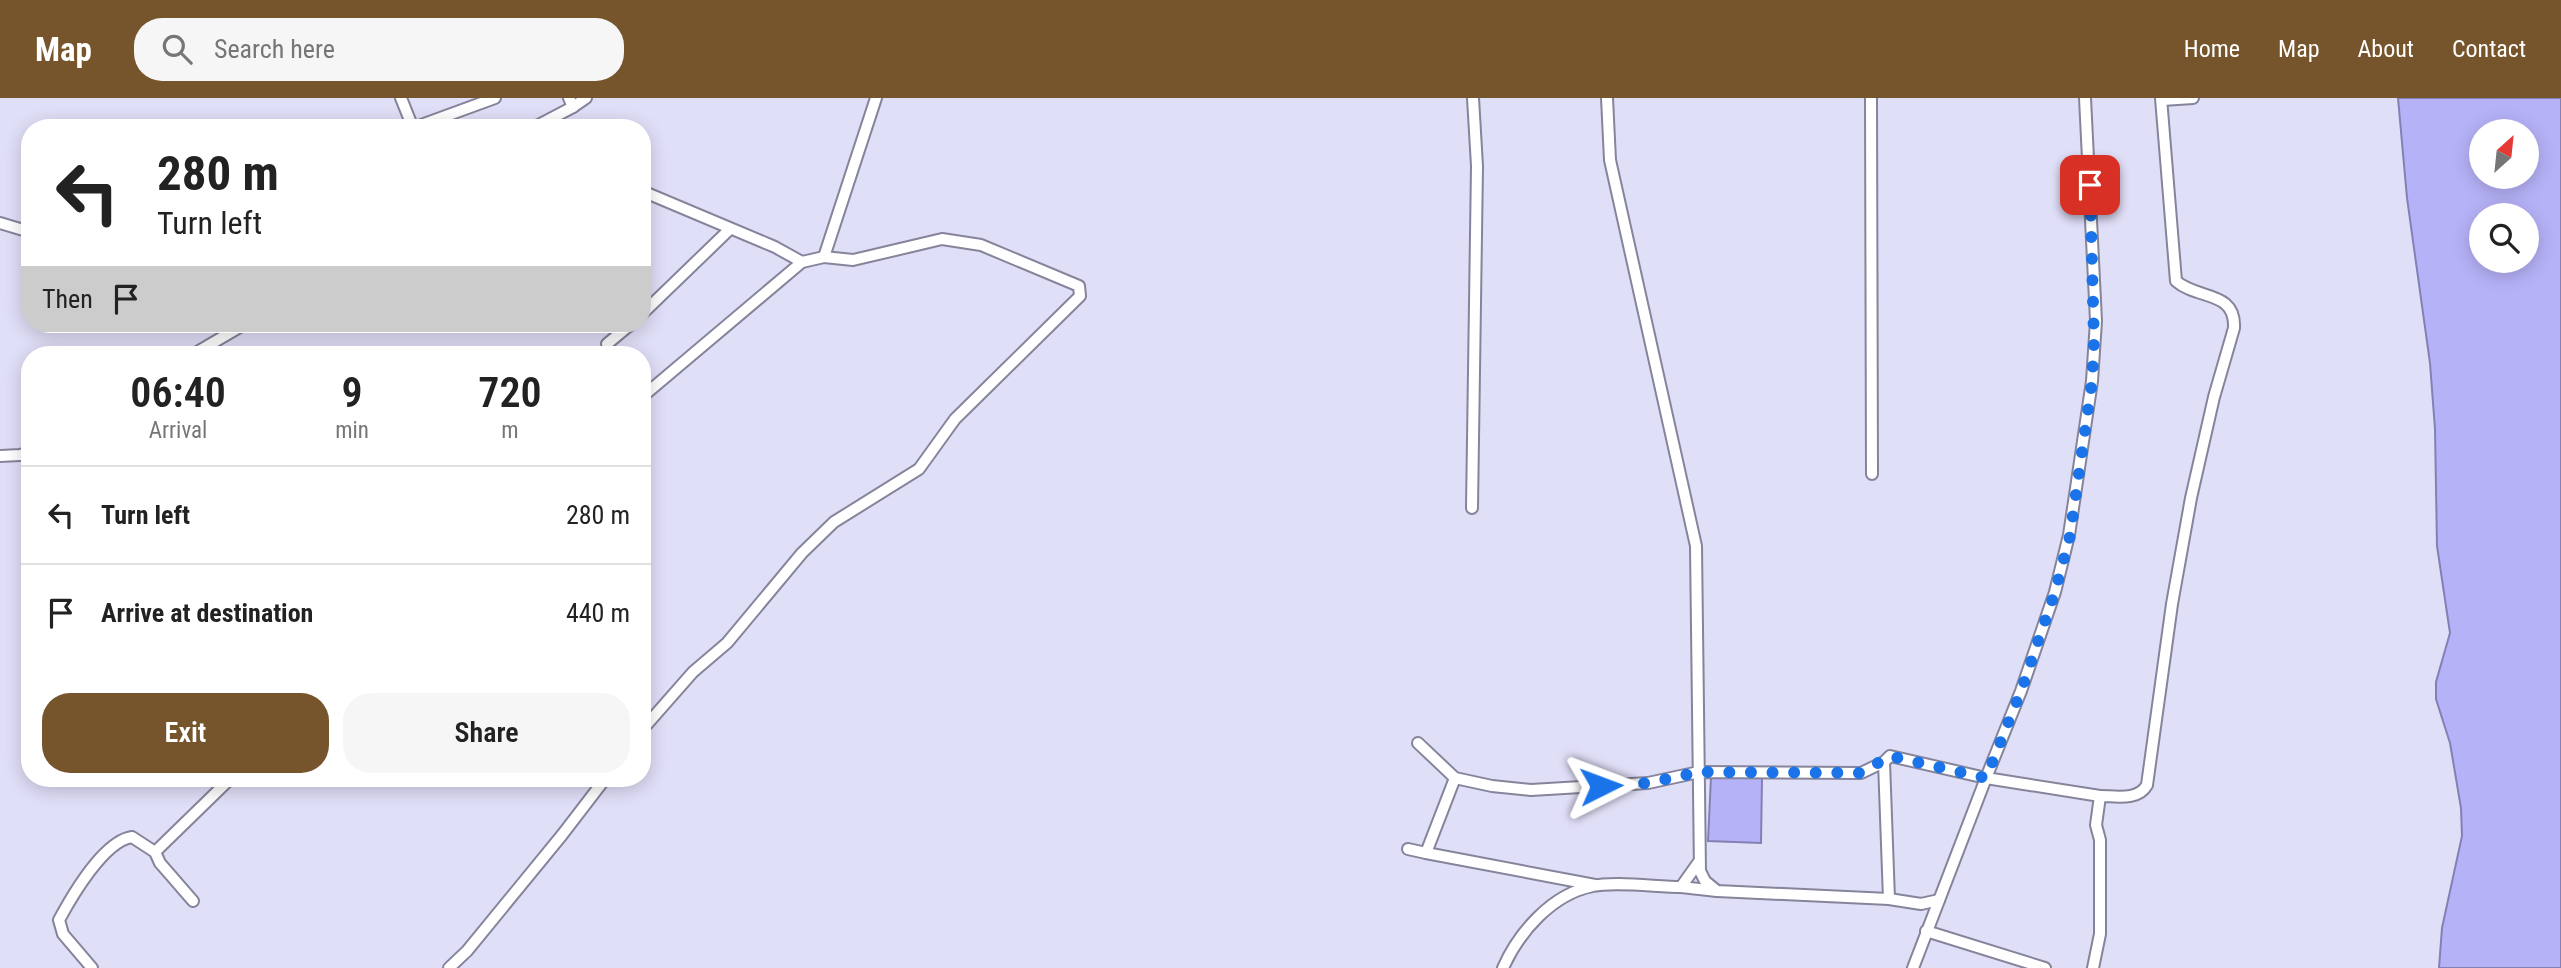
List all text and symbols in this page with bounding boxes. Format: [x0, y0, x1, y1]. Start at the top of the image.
search box [134, 18, 624, 81]
text: Map [35, 30, 92, 69]
icon: search [158, 30, 196, 68]
text: Search here [214, 34, 335, 64]
text: Home [2184, 35, 2240, 63]
text: Map [2278, 35, 2320, 63]
text: About [2358, 35, 2414, 63]
text: Contact [2452, 35, 2526, 63]
north arrow [2469, 119, 2539, 189]
map controls [2469, 119, 2539, 273]
text: 280 m [157, 145, 279, 202]
icon: left [42, 147, 133, 238]
pin [2060, 155, 2120, 215]
icon: arrive [2071, 166, 2109, 204]
button: search [2469, 203, 2539, 273]
text: Turn left [157, 204, 262, 242]
icon: arrive [107, 280, 145, 318]
text: Then [42, 284, 93, 314]
text: 06:40 [130, 368, 226, 417]
text: 9 [342, 368, 363, 417]
text: 720 [478, 368, 542, 417]
text: Arrival [149, 417, 207, 444]
text: min [335, 417, 369, 444]
text: m [501, 417, 519, 444]
icon: left [42, 496, 80, 534]
text: Turn left [101, 500, 190, 530]
text: 280 m [566, 500, 630, 530]
icon: arrive [42, 594, 80, 632]
text: Arrive at destination [101, 598, 313, 628]
text: 440 m [566, 598, 630, 628]
button: Exit [42, 693, 329, 773]
button: Share [343, 693, 630, 773]
position arrow [1564, 749, 1638, 823]

